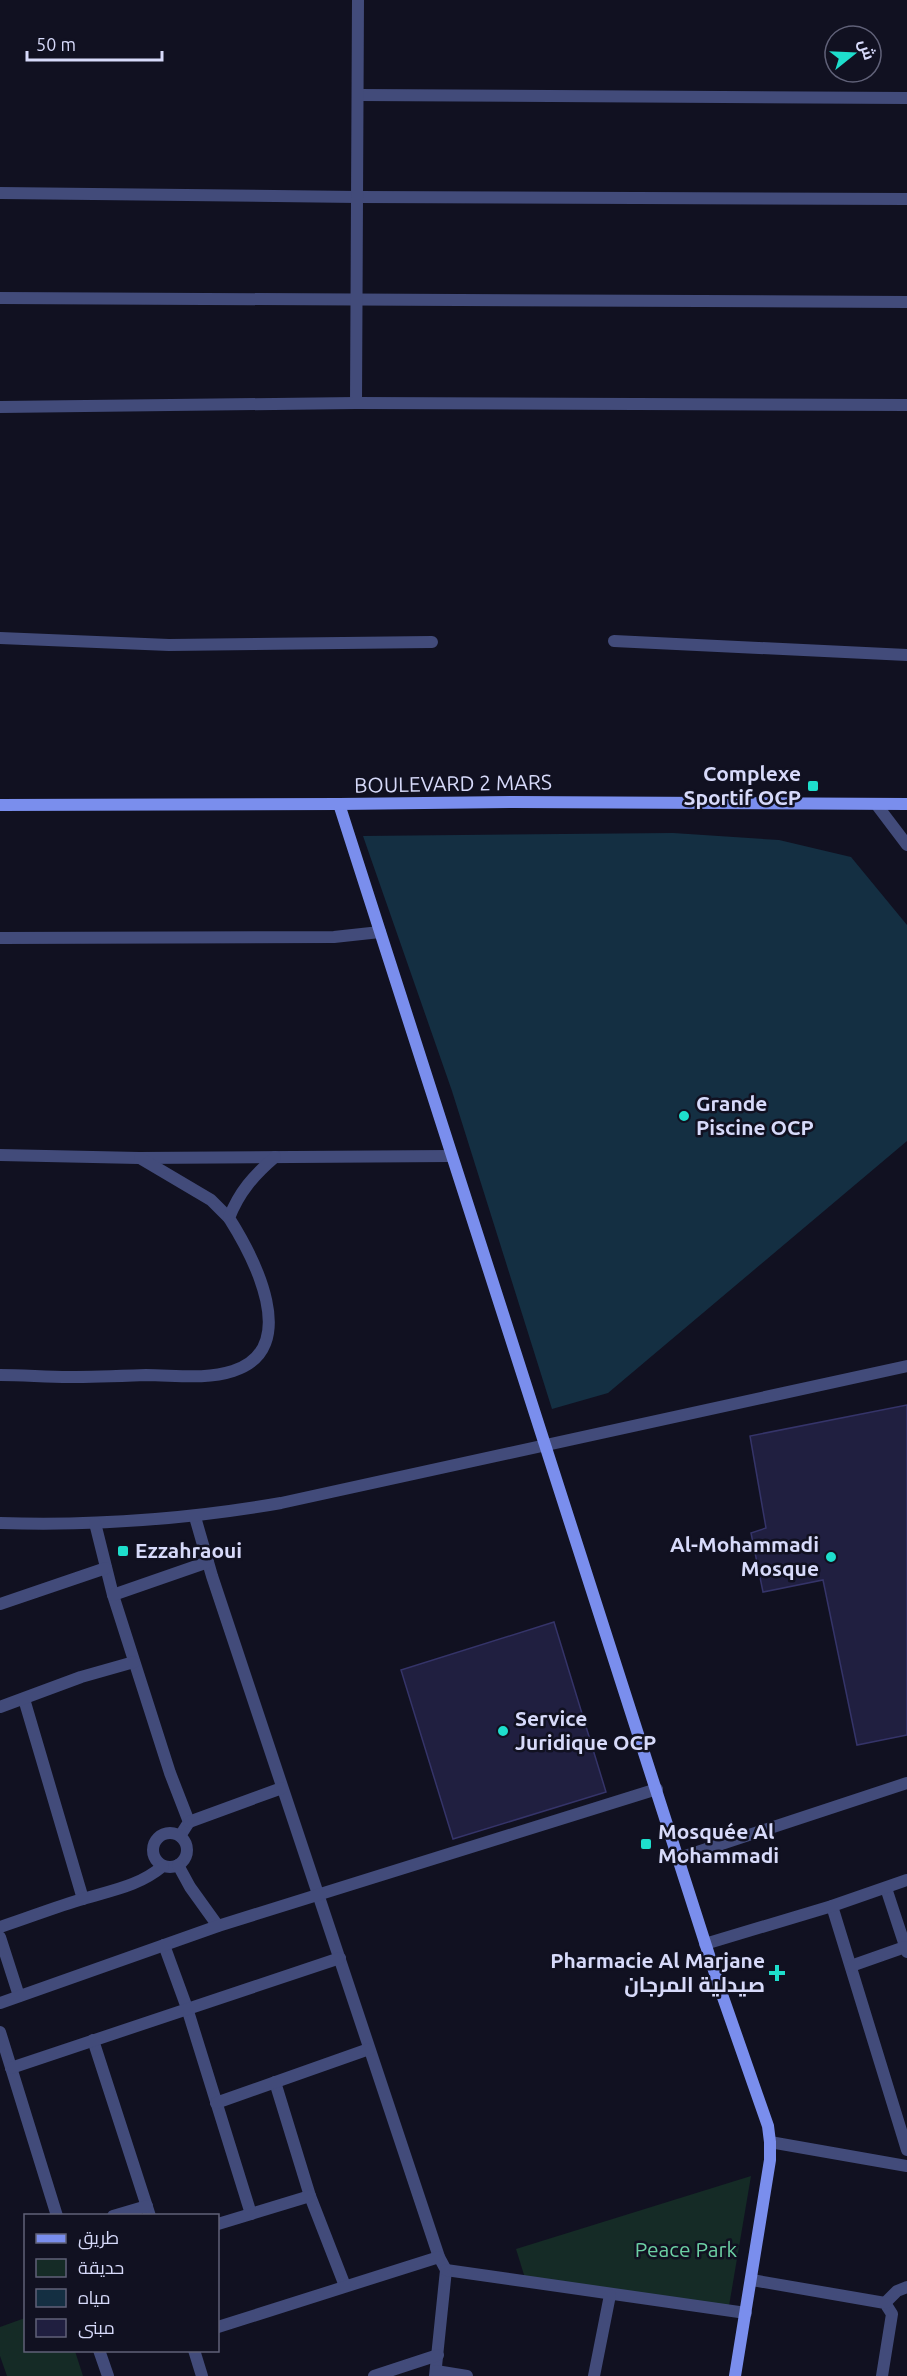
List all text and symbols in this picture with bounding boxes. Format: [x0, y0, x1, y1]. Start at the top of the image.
scale bar [27, 24, 162, 62]
north arrow [823, 24, 883, 84]
text: 50 m [36, 34, 76, 54]
text: ش [855, 37, 879, 62]
place label: Complexe Sportif OCP [683, 761, 801, 809]
street label: BOULEVARD 2 MARS [354, 769, 552, 797]
marker: Complexe Sportif OCP [806, 779, 820, 793]
place label: Grande Piscine OCP [696, 1091, 814, 1139]
marker: Grande Piscine OCP [677, 1109, 691, 1123]
place label: Al-Mohammadi Mosque [670, 1532, 819, 1580]
place label: Ezzahraoui [135, 1538, 242, 1562]
marker: Ezzahraoui [116, 1544, 130, 1558]
marker: Al-Mohammadi Mosque [824, 1550, 838, 1564]
place label: Service Juridique OCP [515, 1706, 656, 1754]
marker: Service Juridique OCP [496, 1724, 510, 1738]
place label: Mosquée Al Mohammadi [658, 1819, 779, 1867]
marker: Mosquée Al Mohammadi [639, 1837, 653, 1851]
place label: Pharmacie Al Marjane صيدلية المرجان [550, 1948, 765, 1997]
marker: Pharmacie Al Marjane صيدلية المرجان [770, 1966, 784, 1980]
legend [24, 2214, 219, 2352]
text: طريق [78, 2227, 119, 2250]
park label: Peace Park [635, 2237, 738, 2261]
text: حديقة [78, 2257, 124, 2277]
text: مياه [78, 2287, 111, 2307]
text: مبنى [78, 2317, 115, 2339]

